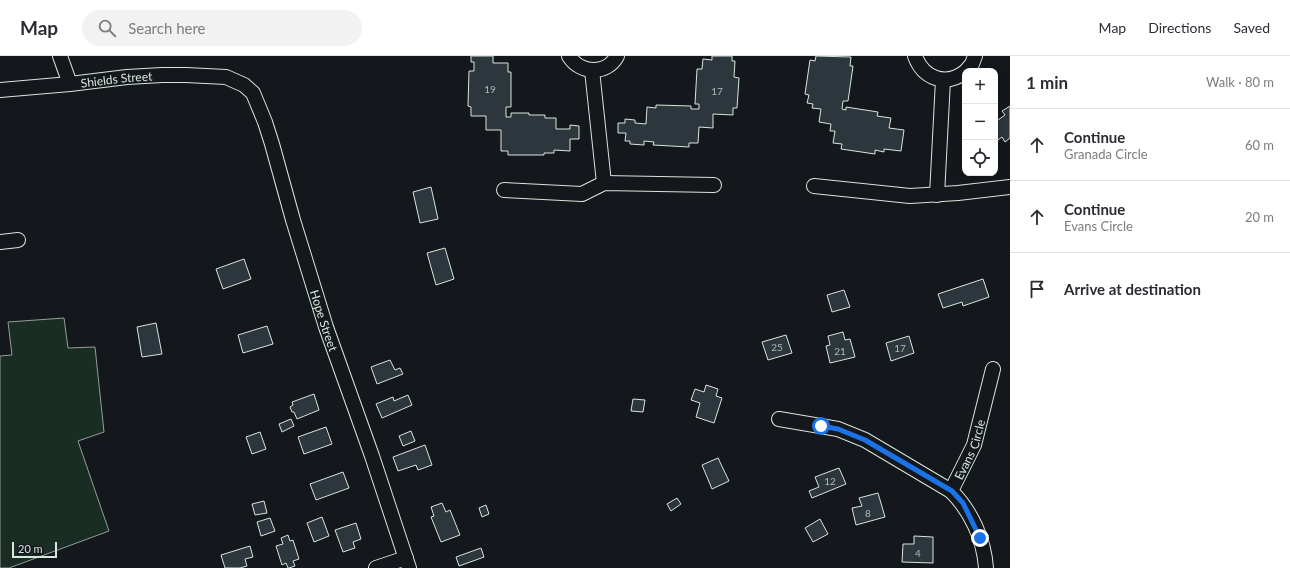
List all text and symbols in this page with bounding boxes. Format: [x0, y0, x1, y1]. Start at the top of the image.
search box [82, 10, 362, 46]
text: Map [20, 16, 58, 39]
icon: search [96, 17, 118, 39]
text: Search here [128, 19, 206, 37]
text: Map [1099, 19, 1126, 36]
text: Directions [1148, 19, 1211, 36]
text: Saved [1233, 19, 1270, 36]
street label: Shields Street [80, 68, 153, 90]
map controls [962, 68, 998, 176]
button: + [962, 68, 998, 104]
text: 1 min [1026, 72, 1068, 93]
text: Walk · 80 m [1206, 74, 1274, 90]
house number: 19 [484, 83, 496, 95]
house number: 17 [711, 85, 723, 97]
button: − [962, 104, 998, 140]
text: Continue [1064, 128, 1125, 146]
icon: ahead [1026, 134, 1048, 156]
text: 60 m [1245, 137, 1274, 153]
button: locate [962, 140, 998, 176]
text: Granada Circle [1064, 146, 1148, 162]
text: Continue [1064, 200, 1125, 218]
icon: ahead [1026, 206, 1048, 228]
text: 20 m [1245, 209, 1274, 225]
text: Evans Circle [1064, 218, 1133, 234]
icon: arrive [1026, 278, 1048, 300]
text: Arrive at destination [1064, 280, 1201, 298]
street label: Hope Street [307, 288, 342, 354]
house number: 25 [771, 341, 783, 353]
house number: 17 [894, 342, 906, 354]
house number: 21 [834, 345, 846, 357]
route start [812, 417, 830, 435]
street label: Evans Circle [950, 418, 988, 482]
house number: 12 [824, 475, 836, 487]
house number: 8 [865, 507, 871, 519]
route end [971, 529, 989, 547]
scale bar [12, 540, 57, 559]
text: 20 m [18, 542, 43, 555]
house number: 4 [915, 547, 921, 559]

